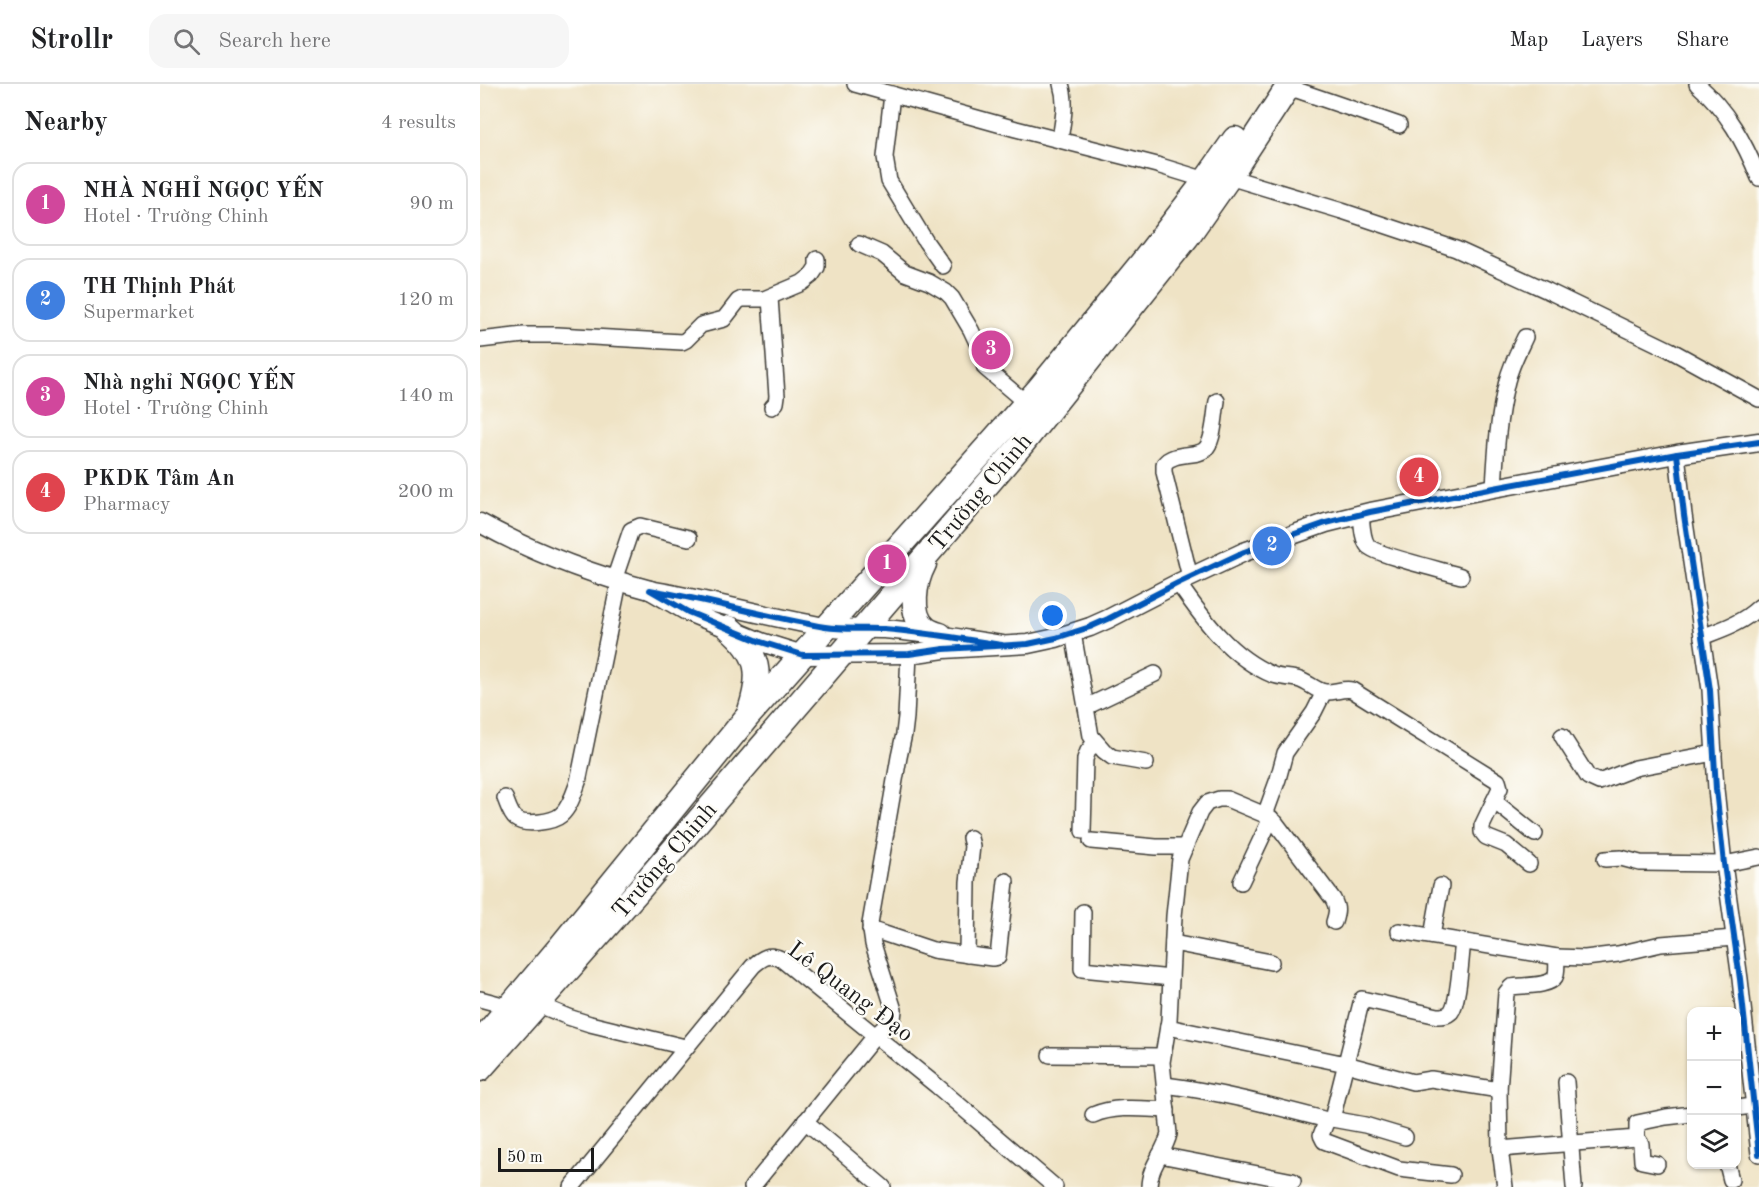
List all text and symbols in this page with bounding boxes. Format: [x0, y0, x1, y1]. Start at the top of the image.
search box [149, 14, 569, 68]
icon: search [170, 25, 203, 58]
text: Strollr [30, 27, 113, 55]
text: Search here [218, 30, 331, 52]
text: Map [1509, 30, 1548, 51]
text: Layers [1581, 30, 1643, 51]
text: Share [1676, 30, 1729, 51]
text: Nearby [24, 110, 108, 136]
text: 4 results [381, 113, 456, 133]
text: NHÀ NGHỈ NGỌC YẾN [83, 180, 324, 202]
text: 1 [40, 194, 51, 214]
text: 90 m [409, 194, 454, 214]
text: Hotel · Trường Chinh [83, 207, 269, 227]
text: TH Thịnh Phát [83, 276, 235, 298]
text: 2 [40, 290, 51, 310]
text: 120 m [398, 290, 454, 310]
text: Supermarket [83, 303, 194, 323]
pin: 3 [972, 328, 1010, 372]
text: Nhà nghỉ NGỌC YẾN [83, 372, 295, 394]
text: 3 [40, 386, 51, 406]
text: 140 m [398, 386, 454, 406]
text: Hotel · Trường Chinh [83, 399, 269, 419]
street label: Trường Chinh [925, 430, 1038, 557]
pin: 4 [1400, 454, 1438, 500]
text: PKDK Tâm An [83, 468, 235, 490]
text: 4 [40, 482, 51, 502]
text: 200 m [398, 482, 454, 502]
text: Pharmacy [83, 495, 171, 515]
pin: 2 [1252, 524, 1292, 568]
pin: 1 [868, 542, 906, 586]
your location [1038, 601, 1067, 630]
street label: Trường Chinh [609, 798, 722, 924]
street label: Lê Quang Đạo [783, 938, 917, 1047]
map controls [1687, 1007, 1741, 1169]
button: + [1687, 1007, 1741, 1061]
button: − [1687, 1061, 1741, 1115]
button: layers [1687, 1115, 1741, 1169]
scale bar [498, 1145, 594, 1172]
text: 50 m [507, 1150, 543, 1166]

